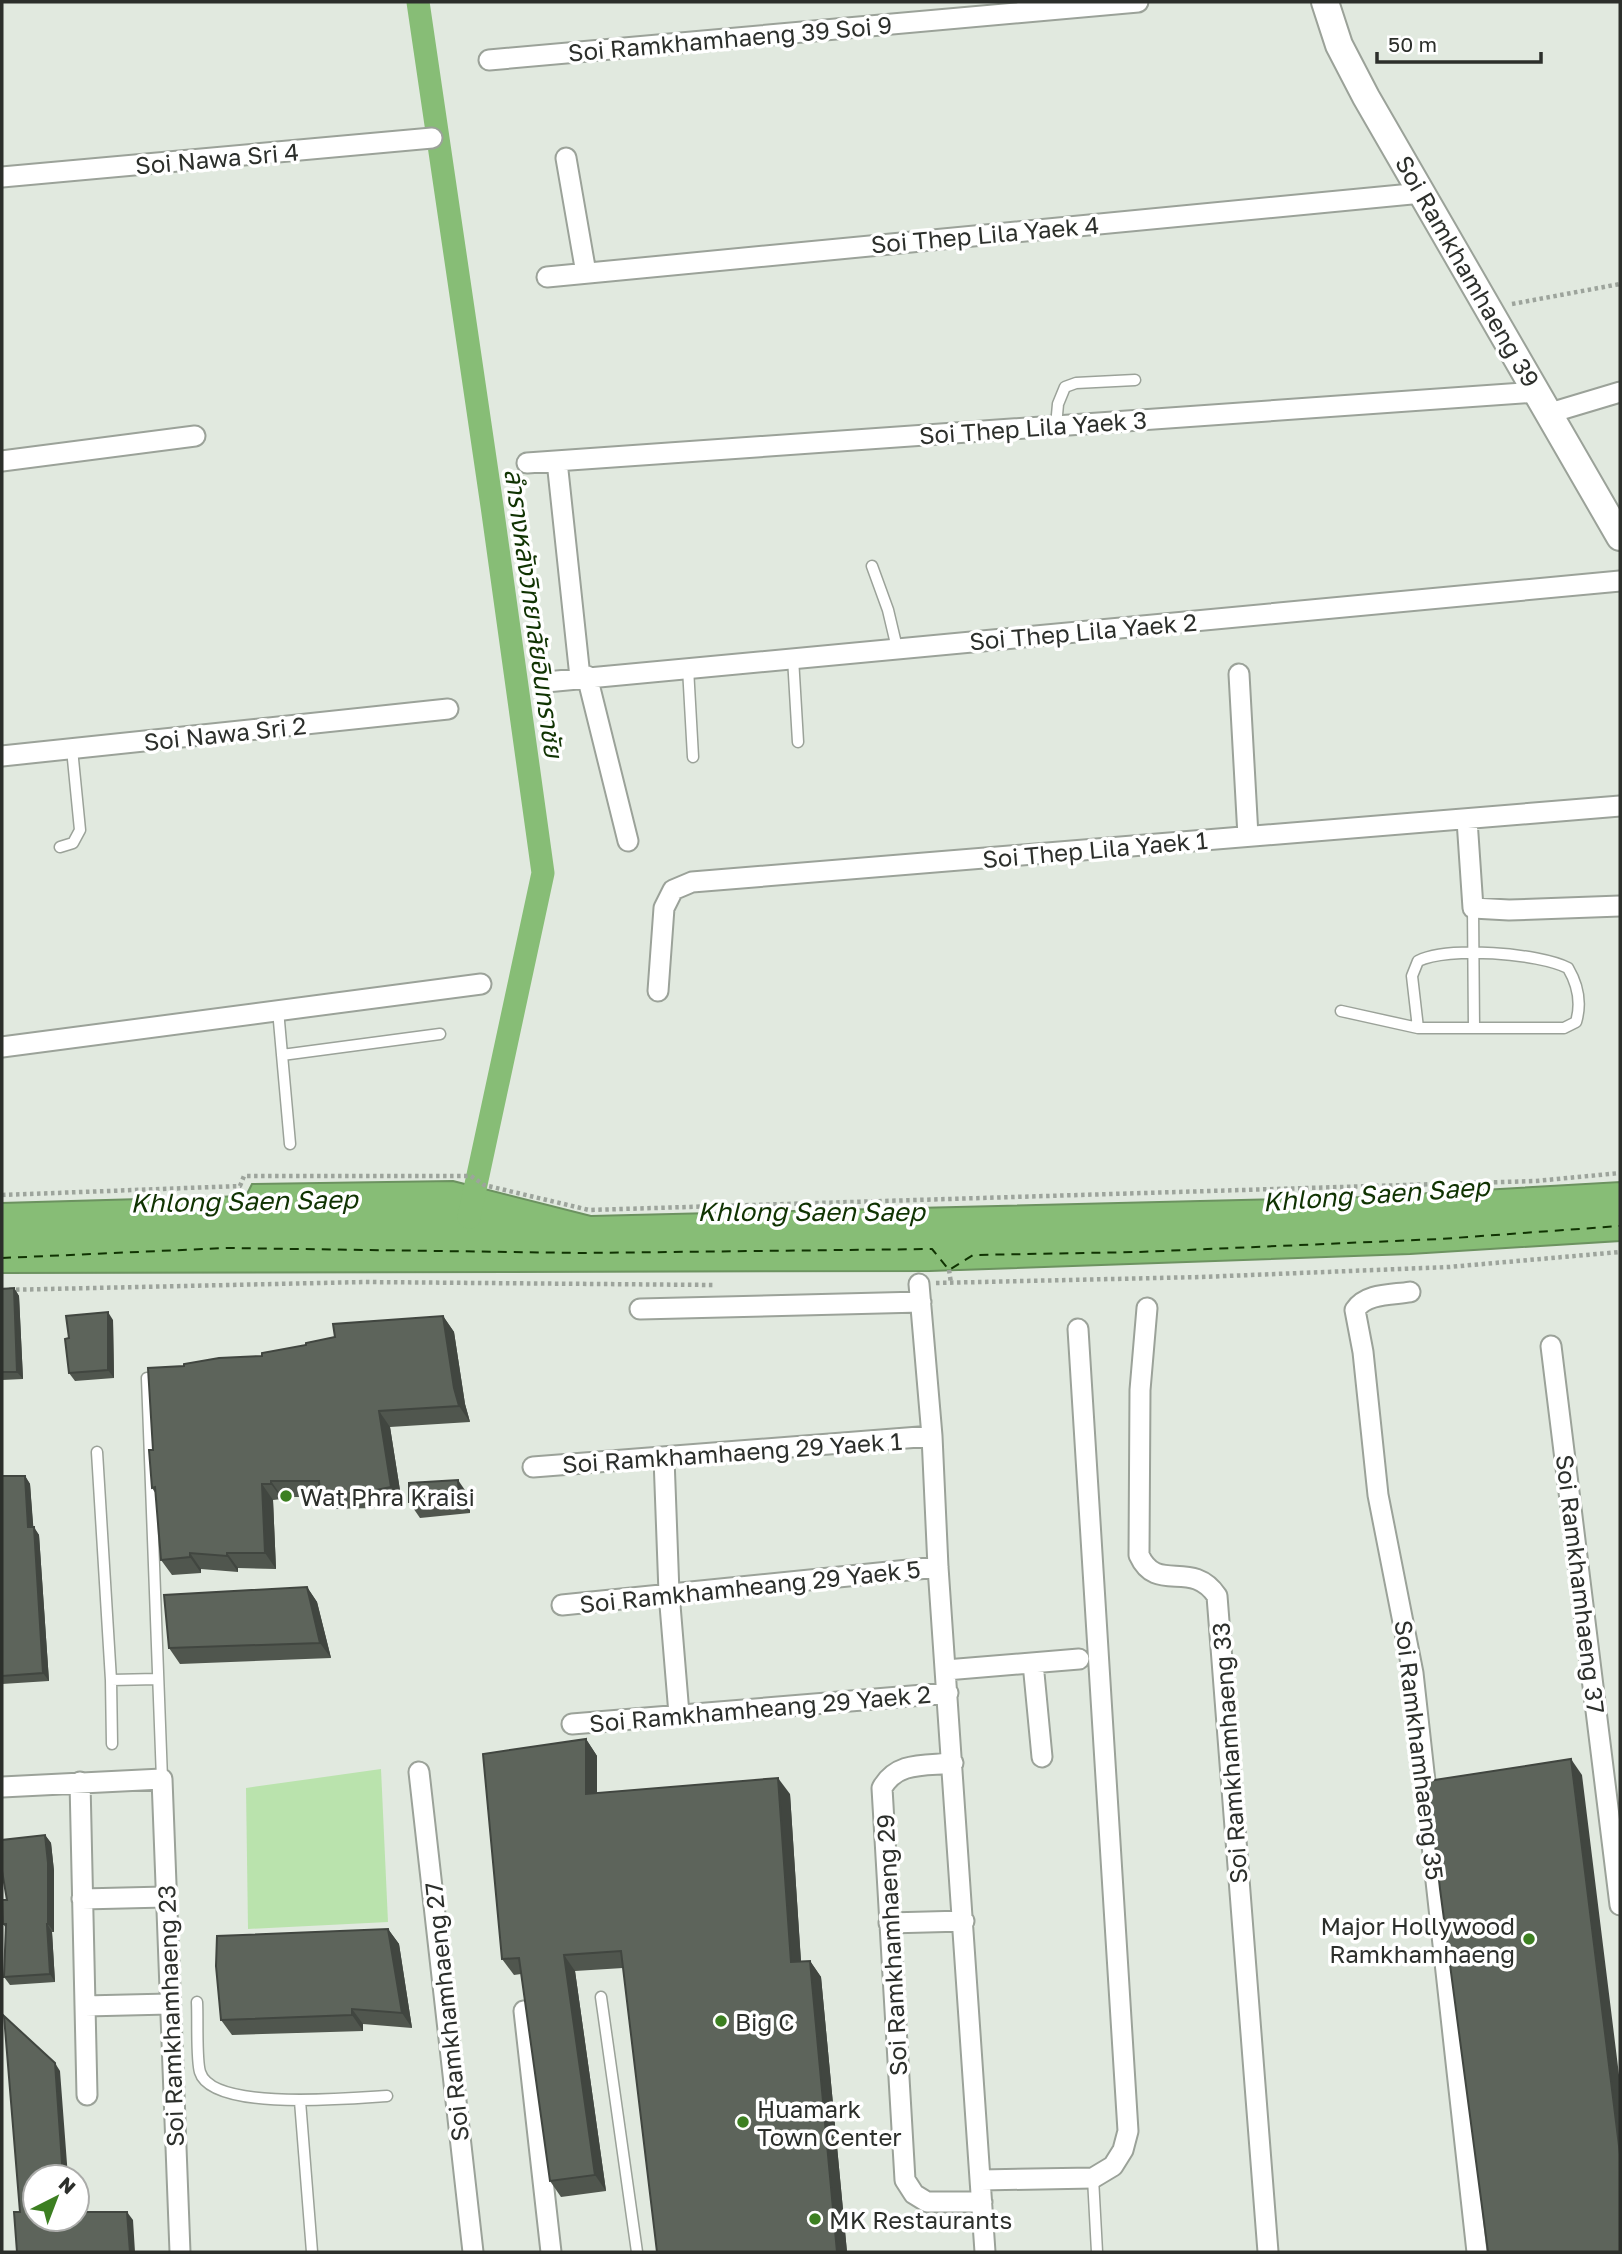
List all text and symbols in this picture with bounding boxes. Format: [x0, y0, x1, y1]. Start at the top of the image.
street label: Soi Ramkhamhaeng 39 Soi 9 [567, 9, 893, 67]
scale bar [1377, 21, 1542, 65]
text: 50 m [1388, 31, 1437, 57]
street label: Soi Nawa Sri 4 [134, 136, 300, 180]
street label: Soi Ramkhamhaeng 39 [1390, 150, 1546, 392]
street label: Soi Thep Lila Yaek 4 [870, 210, 1100, 258]
street label: Soi Thep Lila Yaek 3 [918, 405, 1148, 449]
water label: ลำรางหลังวิทยาลัยอินทราชัย [498, 467, 570, 761]
street label: Soi Thep Lila Yaek 2 [968, 607, 1198, 655]
street label: Soi Nawa Sri 2 [142, 710, 308, 756]
street label: Soi Thep Lila Yaek 1 [981, 825, 1209, 873]
water label: Khlong Saen Saep [1262, 1170, 1492, 1217]
water label: Khlong Saen Saep [130, 1183, 360, 1218]
water label: Khlong Saen Saep [697, 1196, 927, 1227]
street label: Soi Ramkhamhaeng 29 Yaek 1 [561, 1426, 903, 1478]
street label: Soi Ramkhamhaeng 37 [1551, 1453, 1611, 1715]
place label: Wat Phra Kraisi [300, 1482, 475, 1511]
marker: Wat Phra Kraisi [278, 1488, 294, 1504]
street label: Soi Ramkhamheang 29 Yaek 5 [578, 1554, 922, 1618]
street label: Soi Ramkhamhaeng 35 [1390, 1618, 1450, 1882]
street label: Soi Ramkhamhaeng 33 [1205, 1621, 1253, 1885]
street label: Soi Ramkhamheang 29 Yaek 2 [588, 1679, 932, 1737]
street label: Soi Ramkhamhaeng 29 [870, 1813, 912, 2077]
street label: Soi Ramkhamhaeng 27 [418, 1881, 474, 2143]
street label: Soi Ramkhamhaeng 23 [151, 1885, 189, 2147]
place label: Major Hollywood Ramkhamhaeng [1320, 1911, 1515, 1968]
marker: Major Hollywood Ramkhamhaeng [1521, 1931, 1537, 1947]
place label: Big C [735, 2007, 795, 2036]
marker: Big C [713, 2013, 729, 2029]
place label: Huamark Town Center [757, 2094, 902, 2151]
marker: Huamark Town Center [735, 2114, 751, 2130]
north arrow [21, 2163, 91, 2233]
text: N [55, 2172, 81, 2198]
place label: MK Restaurants [829, 2205, 1012, 2234]
marker: MK Restaurants [807, 2211, 823, 2227]

